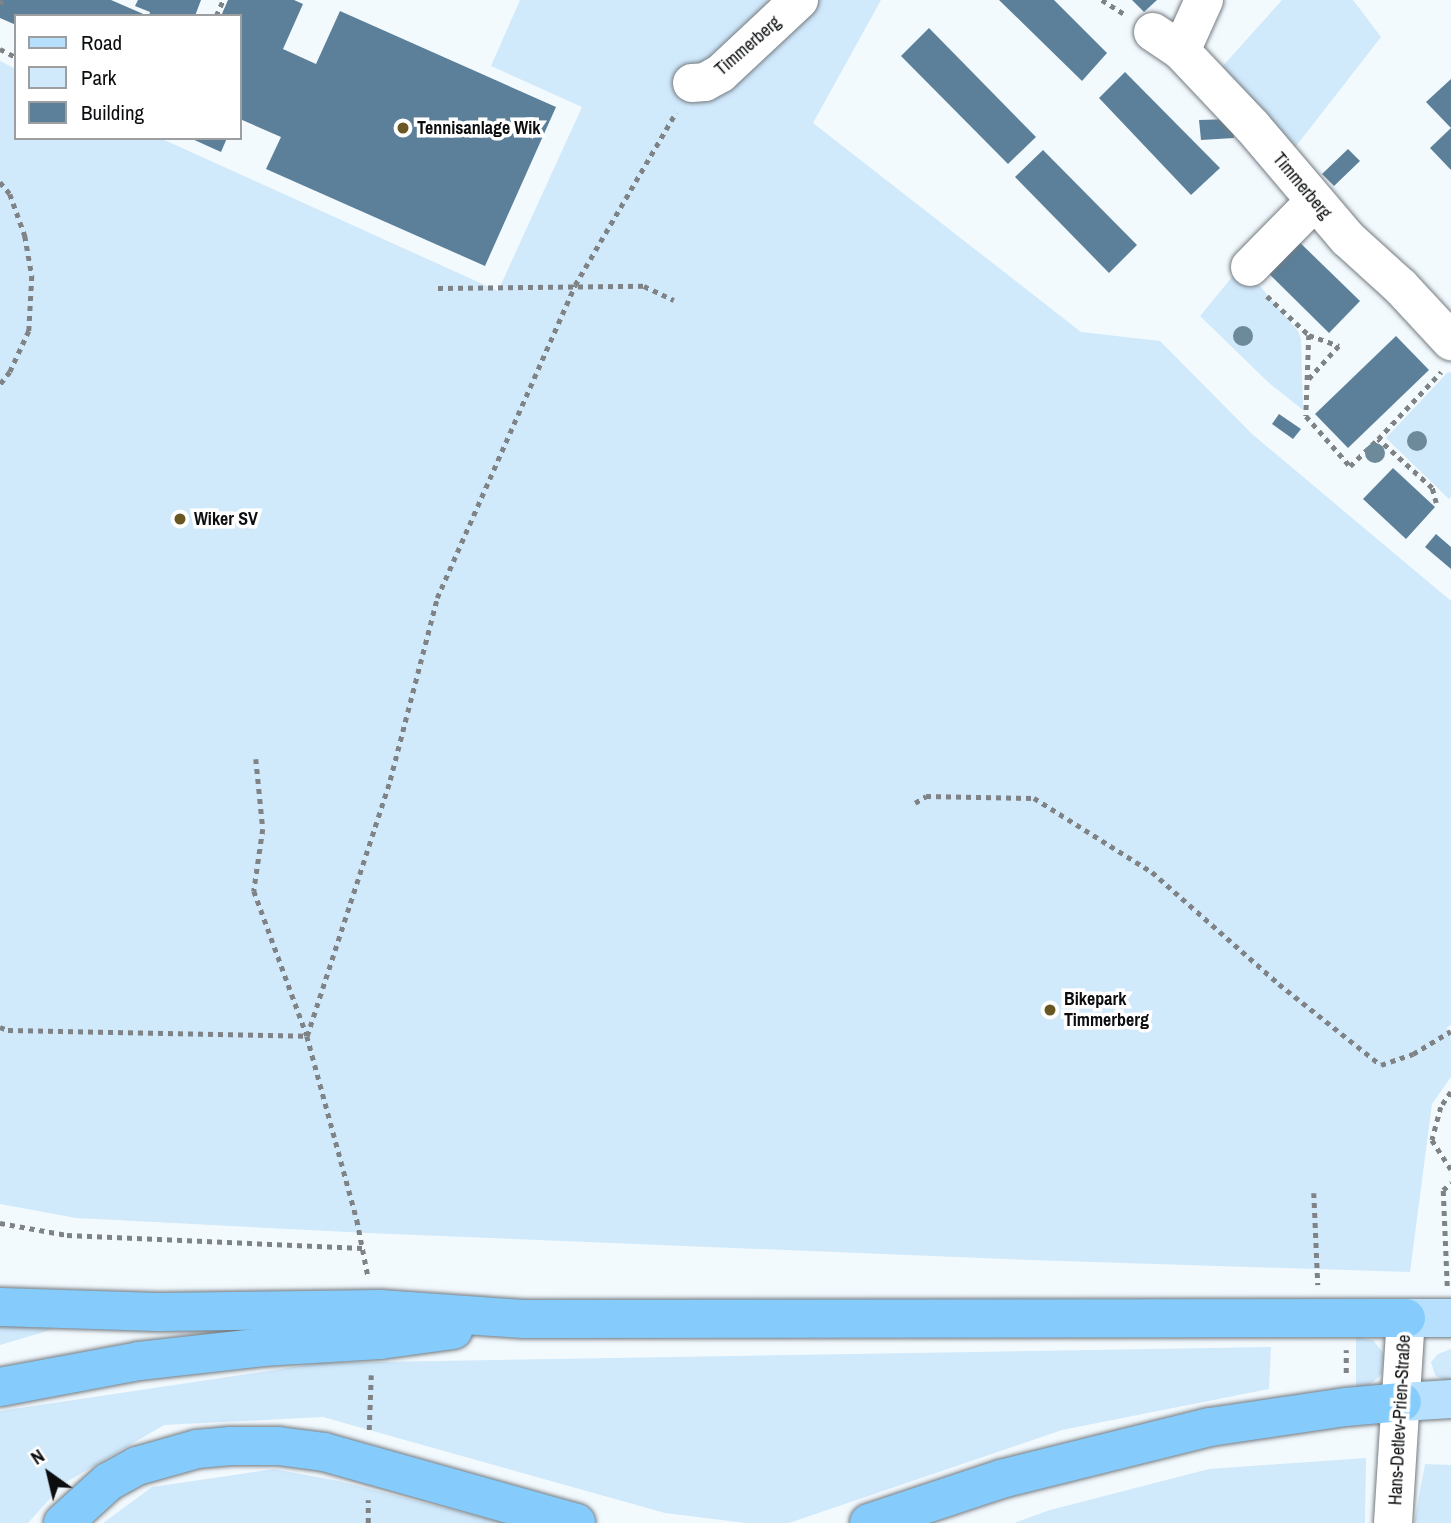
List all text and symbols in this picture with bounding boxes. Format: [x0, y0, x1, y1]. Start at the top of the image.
street label: Timmerberg [711, 12, 785, 80]
legend [14, 14, 242, 140]
text: Road [81, 28, 122, 57]
text: Park [81, 63, 116, 92]
text: Building [81, 98, 144, 127]
place label: Tennisanlage Wik [417, 117, 540, 139]
marker: Tennisanlage Wik [395, 120, 411, 136]
street label: Timmerberg [1268, 148, 1336, 224]
place label: Wiker SV [194, 508, 258, 530]
marker: Wiker SV [172, 511, 188, 527]
place label: Bikepark Timmerberg [1064, 989, 1149, 1032]
marker: Bikepark Timmerberg [1042, 1002, 1058, 1018]
street label: Hans-Detlev-Prien-Straße [1385, 1334, 1415, 1506]
north arrow [14, 1439, 84, 1509]
text: N [25, 1443, 49, 1471]

